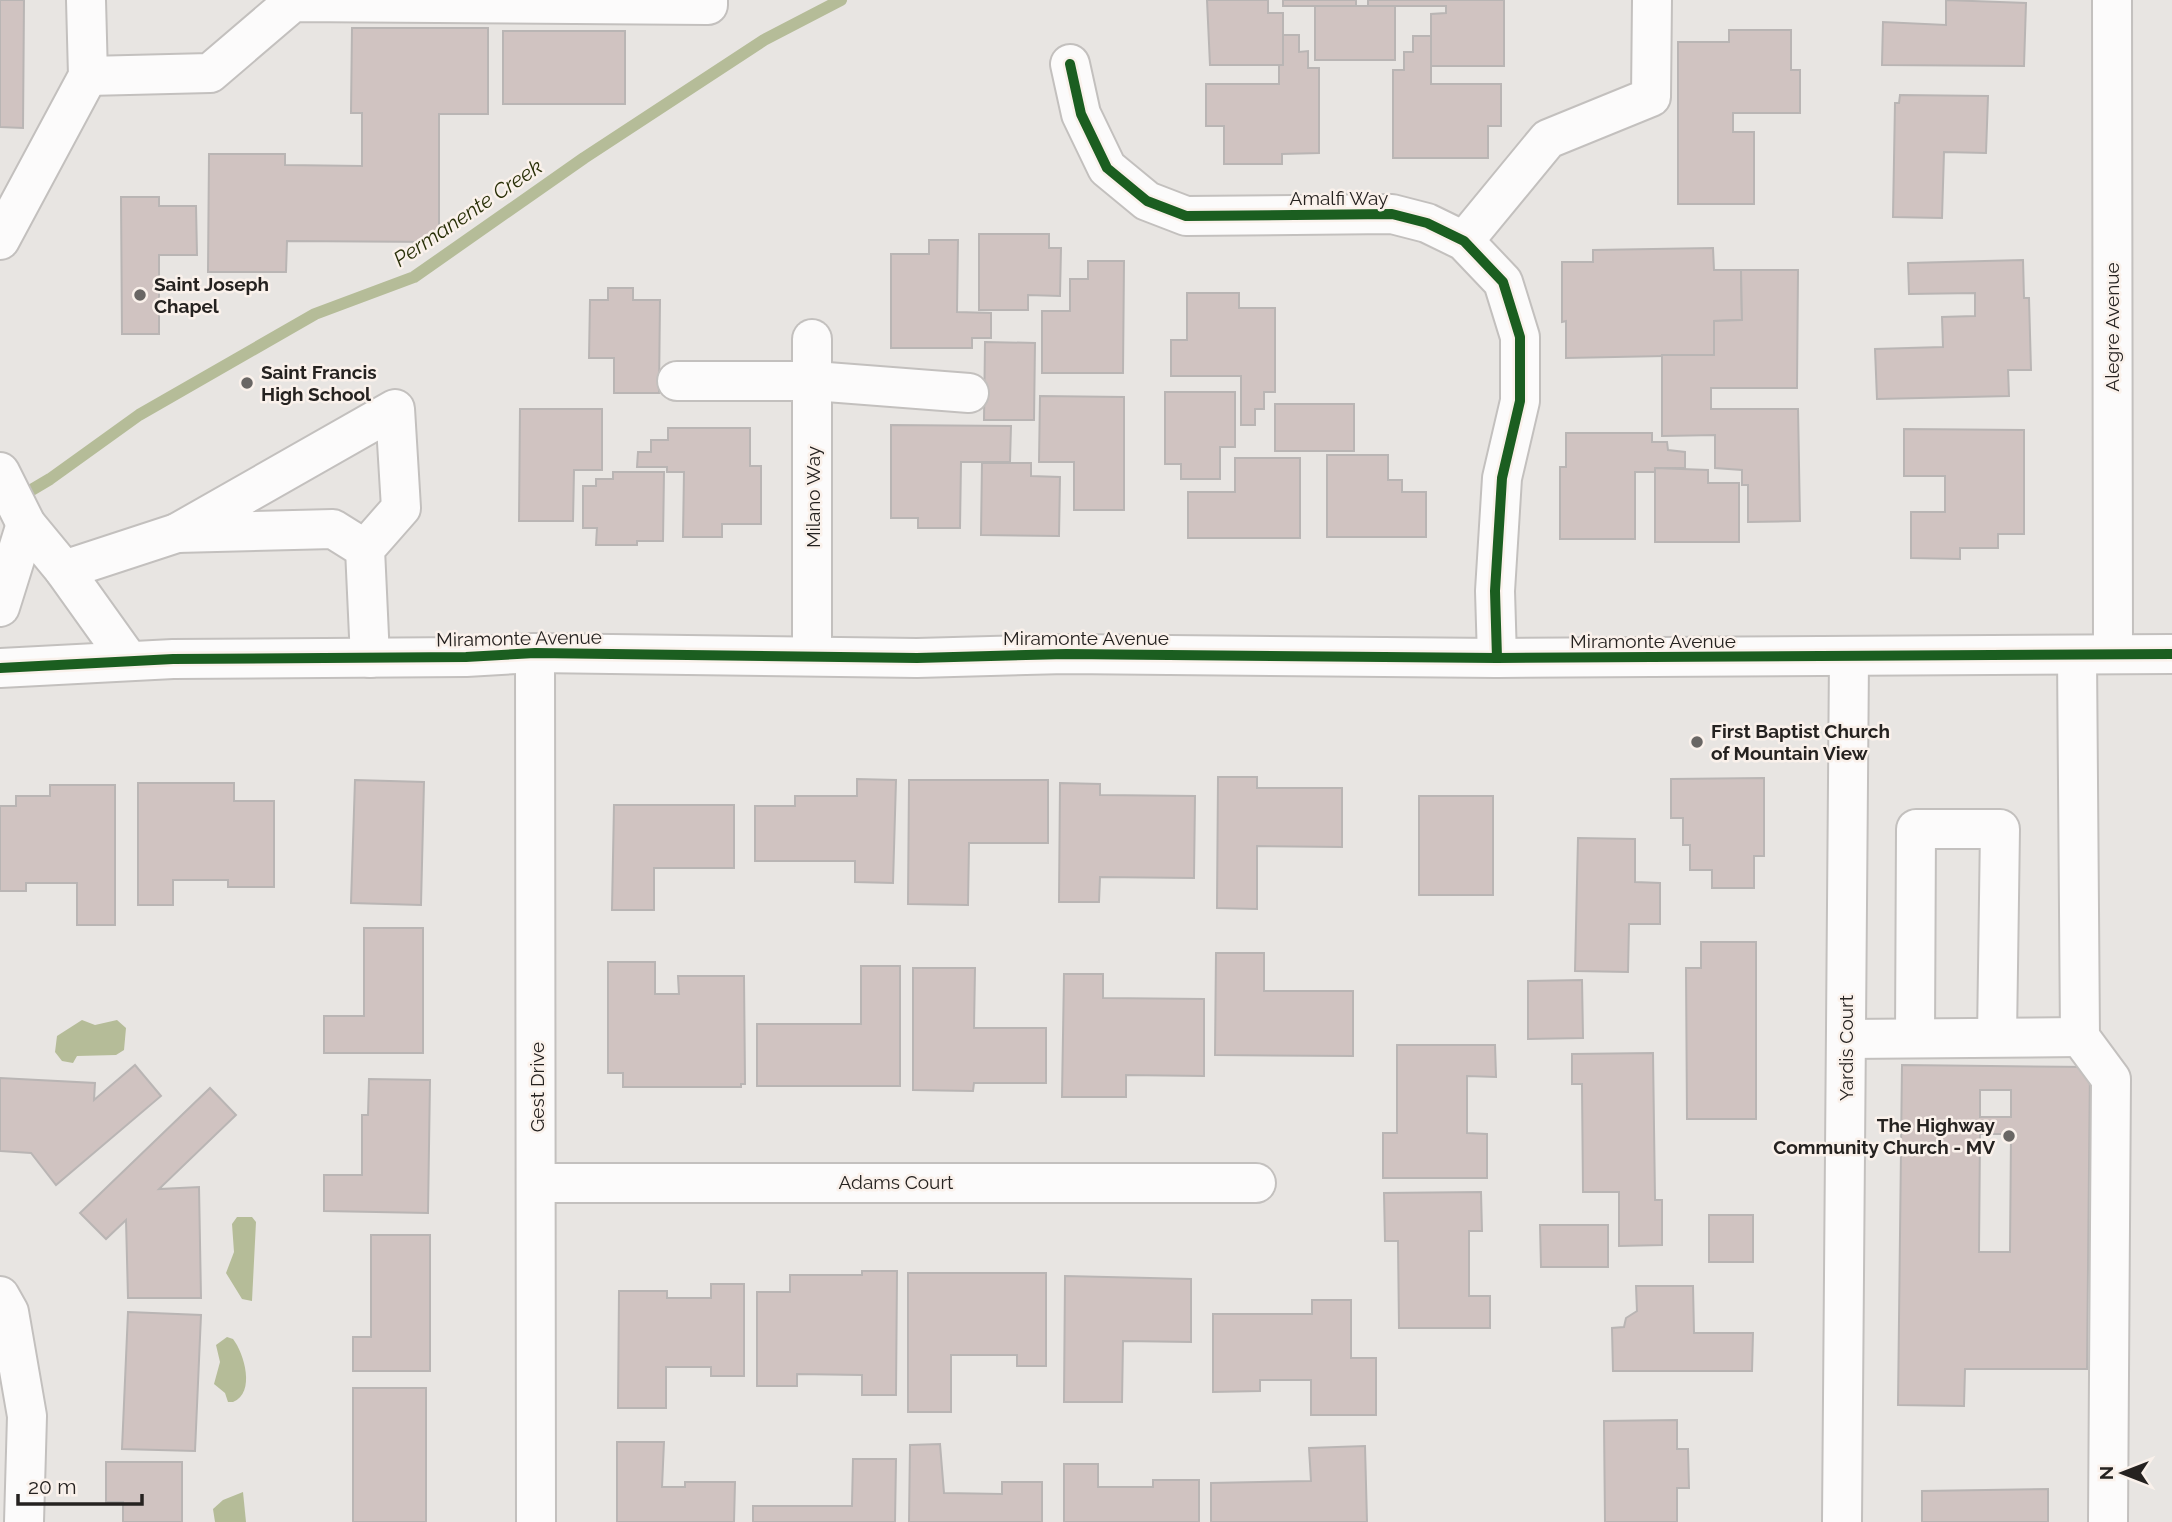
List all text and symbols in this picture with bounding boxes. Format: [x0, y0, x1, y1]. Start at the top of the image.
water label: Permanente Creek [389, 154, 547, 272]
street label: Amalfi Way [1290, 187, 1388, 209]
street label: Alegre Avenue [2101, 262, 2123, 392]
place label: Saint Joseph Chapel [154, 273, 269, 317]
marker: Saint Joseph Chapel [132, 287, 148, 303]
place label: Saint Francis High School [261, 361, 377, 405]
marker: Saint Francis High School [239, 375, 255, 391]
street label: Milano Way [802, 446, 824, 548]
street label: Miramonte Avenue [436, 626, 602, 650]
street label: Miramonte Avenue [1003, 627, 1169, 649]
street label: Miramonte Avenue [1570, 630, 1736, 652]
place label: First Baptist Church of Mountain View [1711, 720, 1890, 764]
marker: First Baptist Church of Mountain View [1689, 734, 1705, 750]
street label: Yardis Court [1835, 994, 1857, 1101]
street label: Gest Drive [526, 1042, 548, 1132]
place label: The Highway Community Church - MV [1773, 1114, 1996, 1158]
marker: The Highway Community Church - MV [2001, 1128, 2017, 1144]
street label: Adams Court [839, 1171, 954, 1193]
north arrow [2088, 1438, 2158, 1508]
scale bar [18, 1462, 142, 1506]
text: N [2095, 1466, 2117, 1480]
text: 20 m [28, 1474, 76, 1499]

